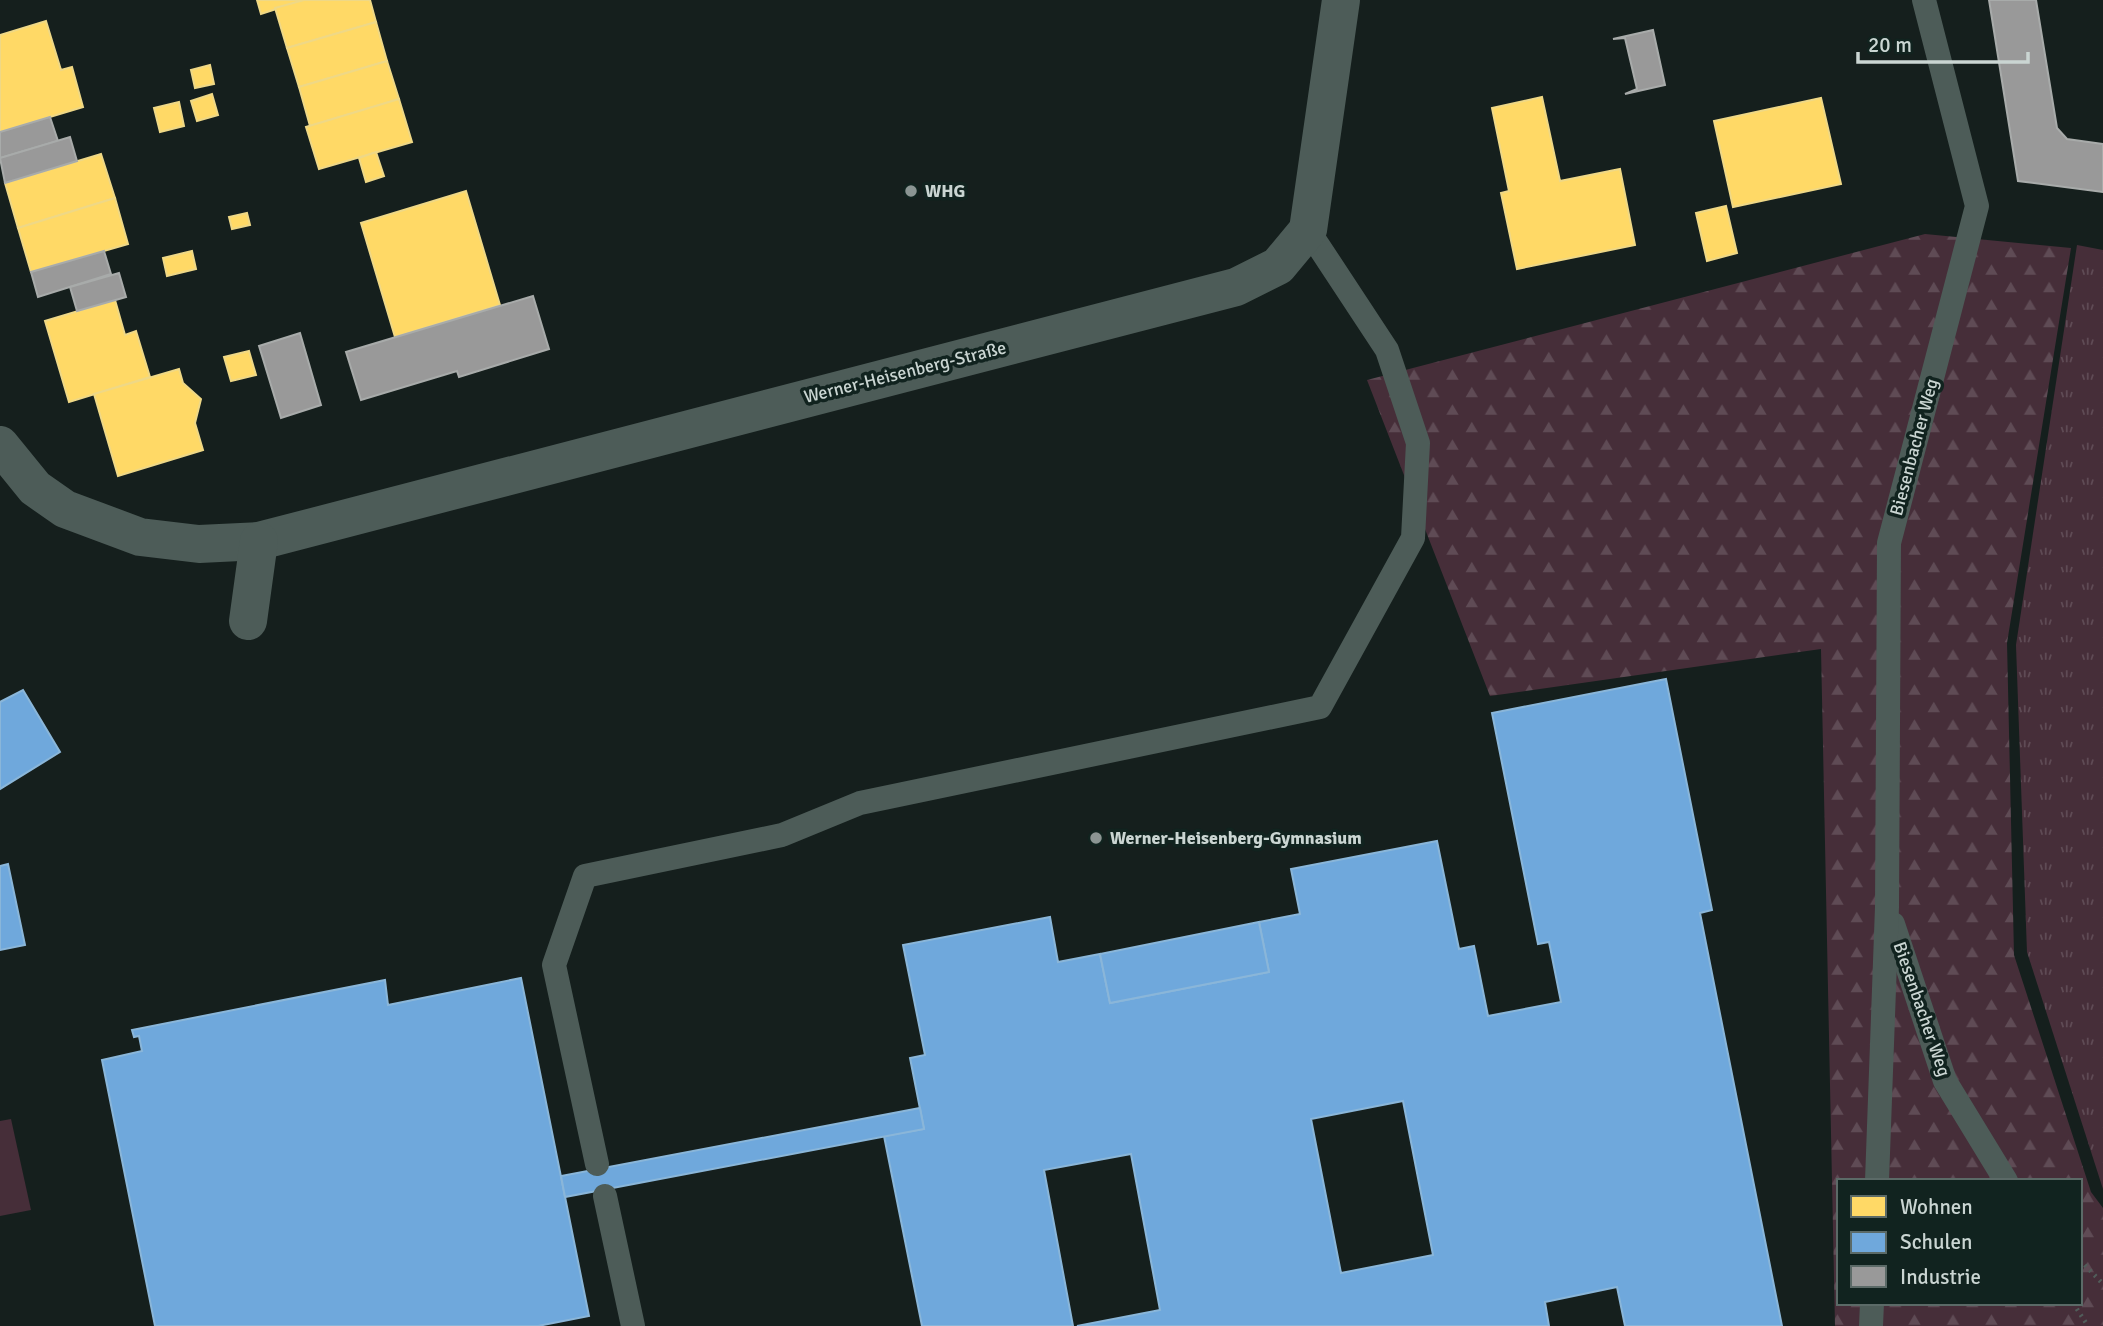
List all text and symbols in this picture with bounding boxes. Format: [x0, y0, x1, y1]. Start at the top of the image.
scale bar [1858, 21, 2028, 65]
text: 20 m [1868, 32, 1912, 58]
place label: WHG [925, 180, 965, 202]
marker: WHG [903, 183, 919, 199]
street label: Werner-Heisenberg-Straße [802, 336, 1008, 408]
street label: Biesenbacher Weg [1885, 376, 1943, 518]
place label: Werner-Heisenberg-Gymnasium [1110, 827, 1362, 849]
marker: Werner-Heisenberg-Gymnasium [1088, 830, 1104, 846]
street label: Biesenbacher Weg [1889, 939, 1955, 1079]
legend [1837, 1179, 2082, 1305]
text: Wohnen [1900, 1194, 1973, 1220]
text: Schulen [1900, 1229, 1972, 1255]
text: Industrie [1900, 1264, 1981, 1290]

